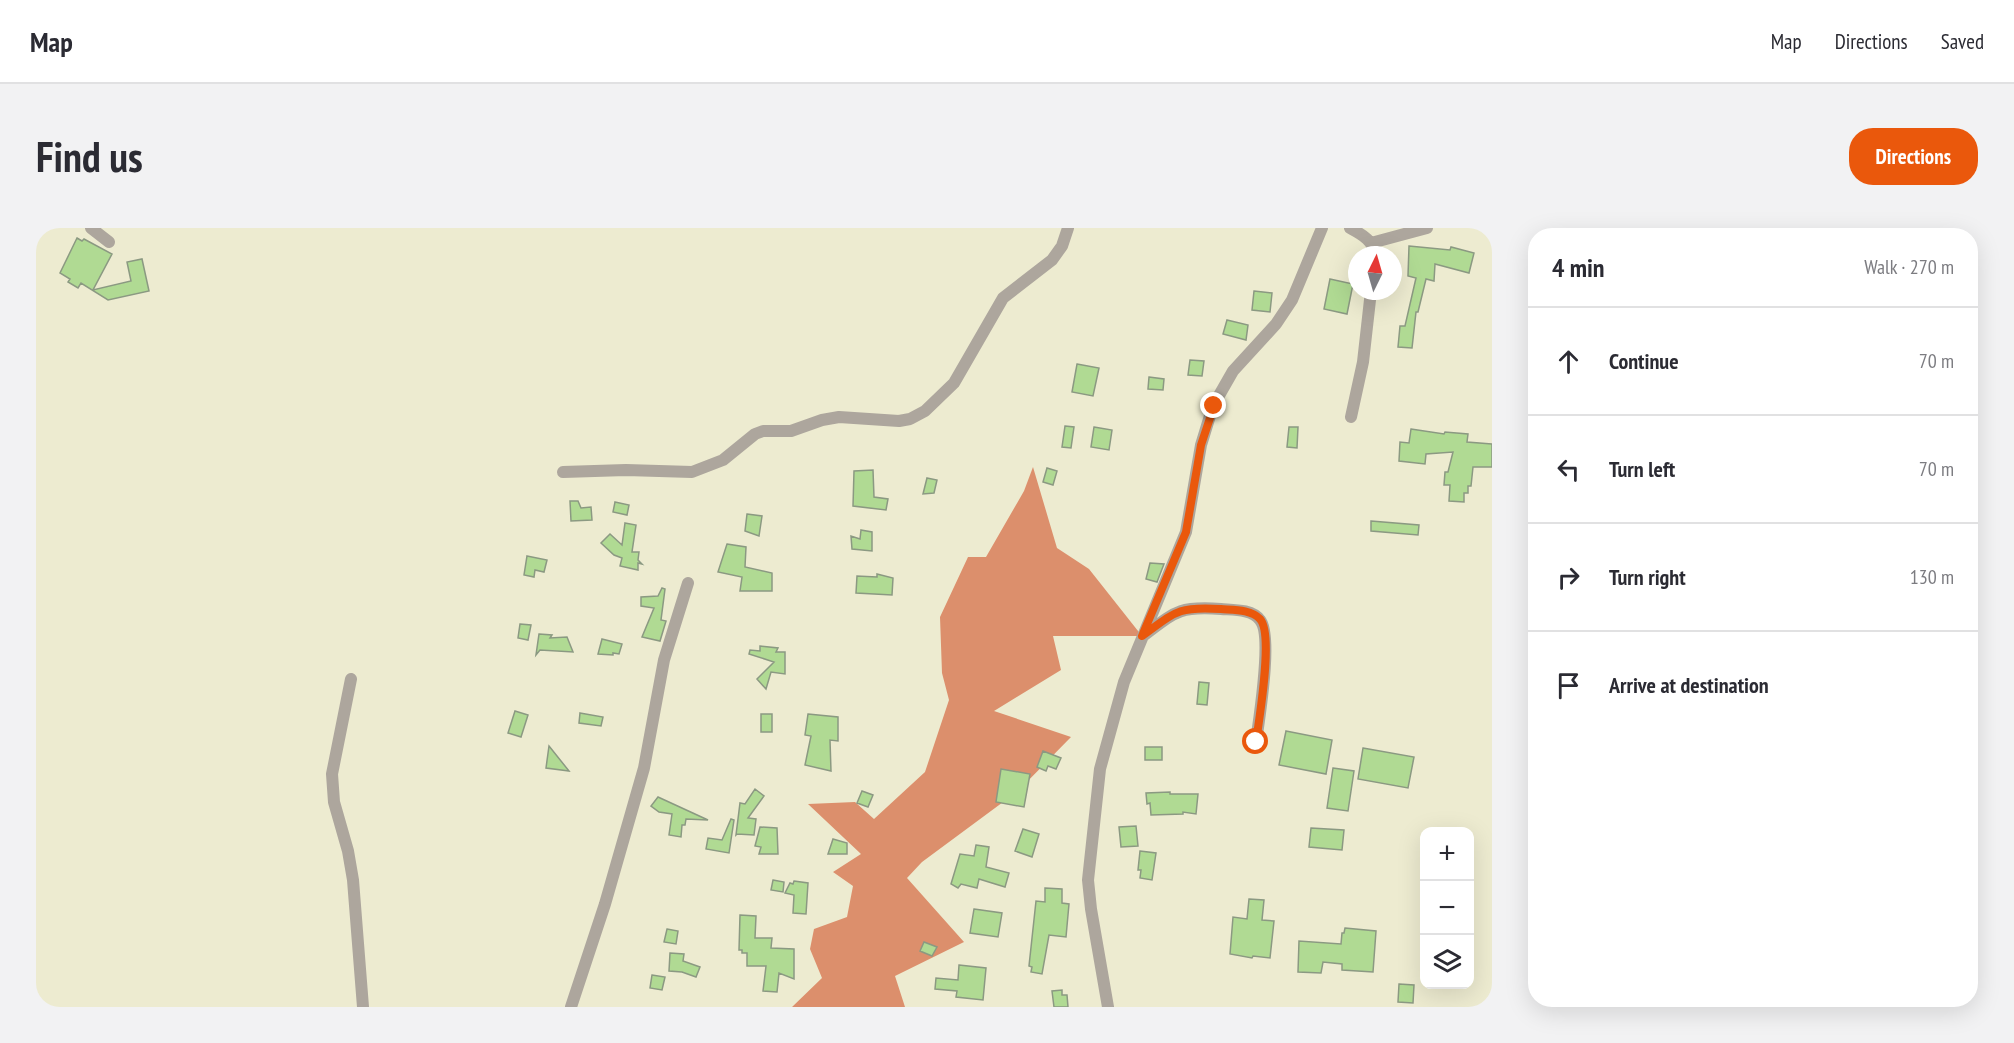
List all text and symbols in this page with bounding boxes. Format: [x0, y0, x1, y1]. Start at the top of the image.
text: Map [30, 23, 73, 60]
text: Map [1771, 28, 1802, 55]
text: Directions [1835, 28, 1908, 55]
text: Saved [1941, 28, 1984, 55]
button: Directions [1849, 128, 1978, 185]
text: Find us [36, 129, 143, 184]
north arrow [1348, 246, 1402, 300]
text: 4 min [1552, 251, 1605, 284]
text: Walk · 270 m [1864, 254, 1954, 280]
icon: ahead [1552, 345, 1585, 378]
text: Continue [1609, 347, 1679, 375]
text: 70 m [1919, 348, 1954, 374]
route end [1200, 392, 1226, 418]
icon: left [1552, 453, 1585, 486]
text: Turn left [1609, 455, 1675, 483]
text: 70 m [1919, 456, 1954, 482]
icon: right [1552, 561, 1585, 594]
text: Turn right [1609, 563, 1686, 591]
text: 130 m [1910, 564, 1954, 590]
icon: arrive [1552, 669, 1585, 702]
text: Arrive at destination [1609, 671, 1769, 699]
route start [1242, 728, 1268, 754]
map controls [1420, 827, 1474, 989]
button: + [1420, 827, 1474, 881]
button: − [1420, 881, 1474, 935]
button: layers [1420, 935, 1474, 989]

